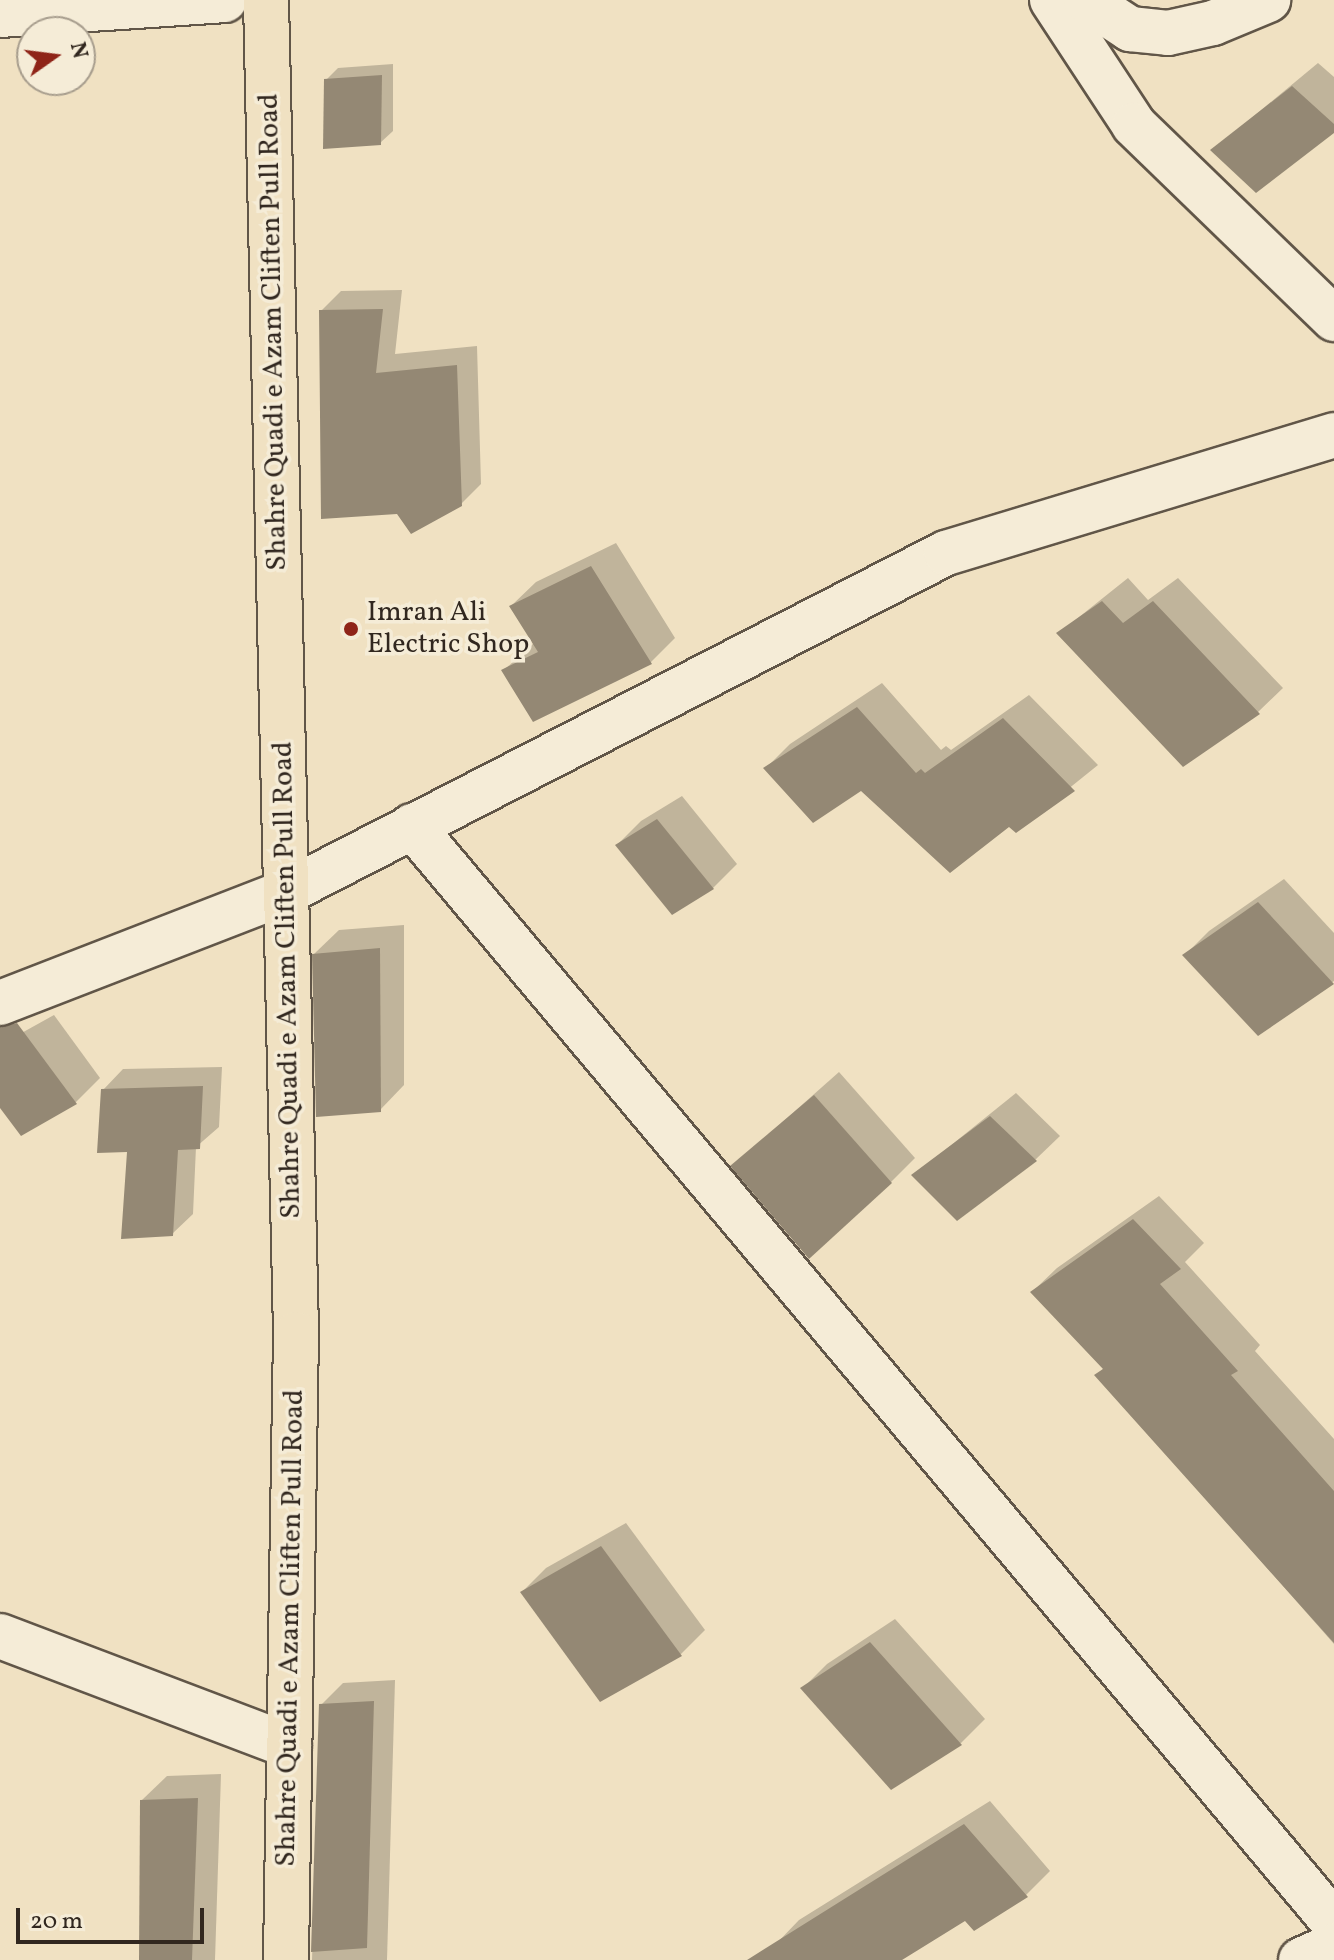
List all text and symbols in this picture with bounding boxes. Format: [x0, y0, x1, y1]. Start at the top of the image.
north arrow [16, 16, 96, 96]
text: N [61, 39, 95, 62]
street label: Shahre Quadi e Azam Cliften Pull Road [253, 93, 295, 571]
place label: Imran Ali Electric Shop [367, 596, 529, 662]
marker: Imran Ali Electric Shop [342, 620, 360, 638]
street label: Shahre Quadi e Azam Cliften Pull Road [267, 741, 309, 1219]
street label: Shahre Quadi e Azam Cliften Pull Road [270, 1389, 312, 1867]
scale bar [20, 1892, 208, 1942]
text: 20 m [30, 1905, 83, 1939]

